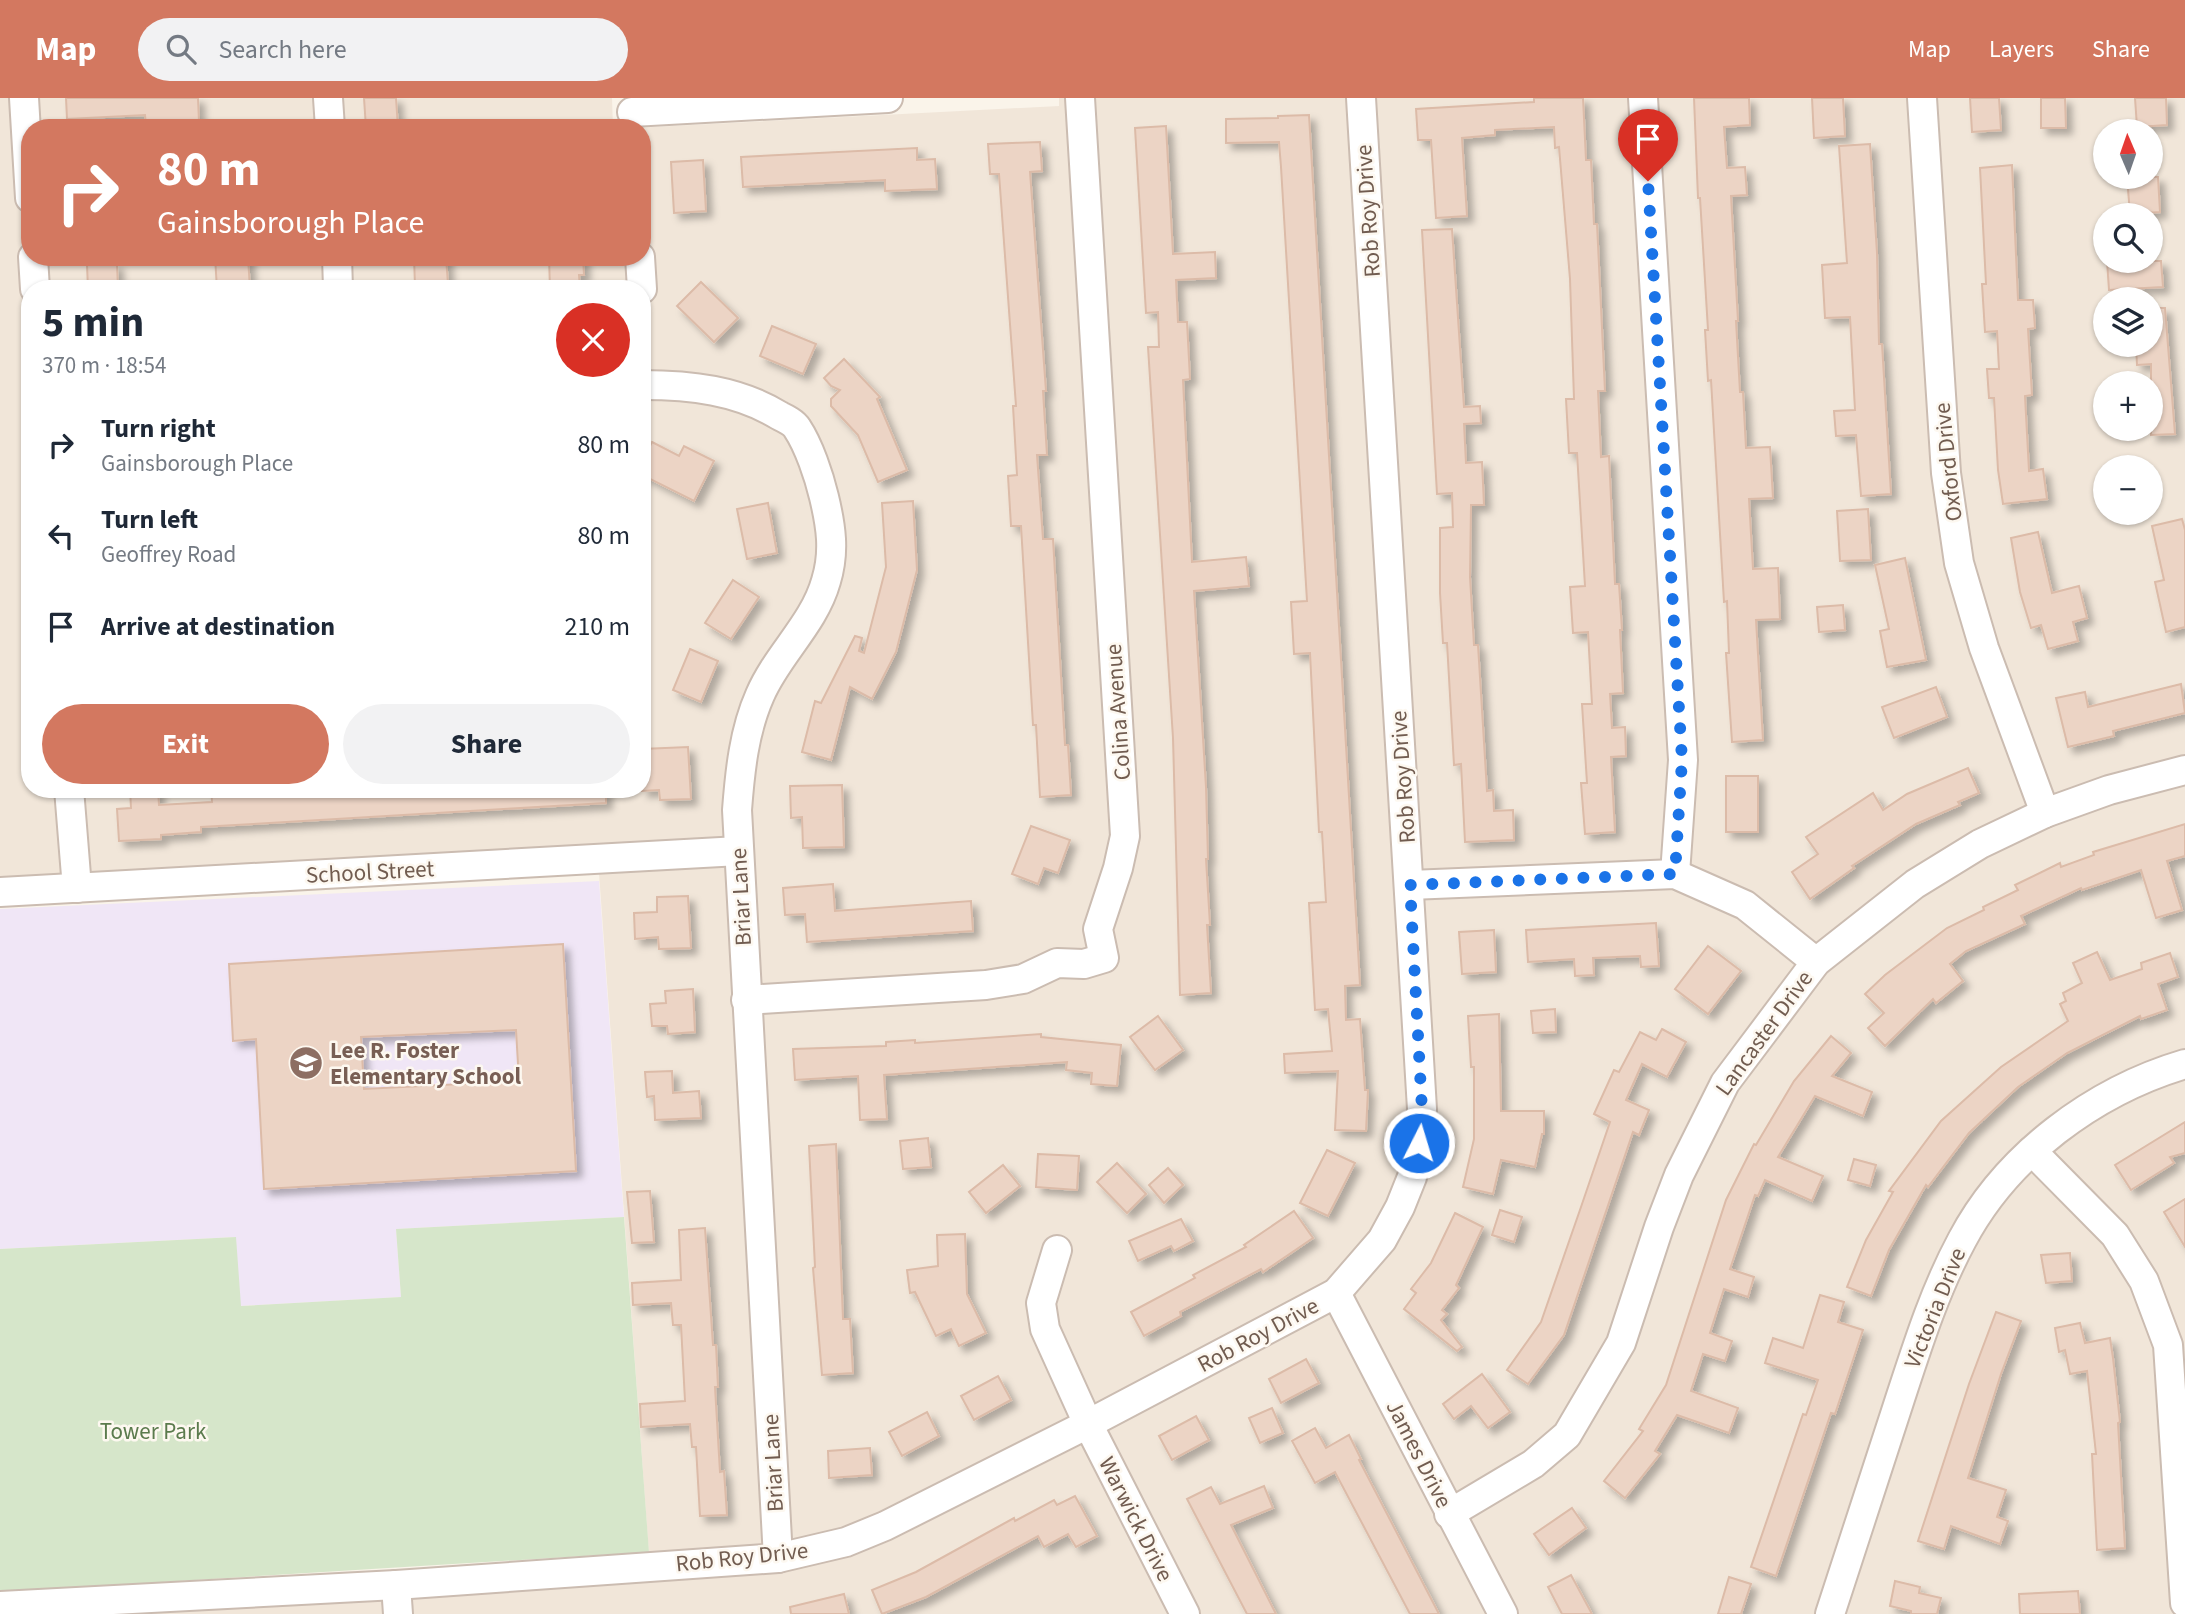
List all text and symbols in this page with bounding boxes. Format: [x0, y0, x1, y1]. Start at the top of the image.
search box [138, 18, 628, 81]
text: Map [35, 26, 96, 73]
icon: search [162, 30, 200, 68]
text: Search here [218, 31, 347, 68]
text: Map [1908, 32, 1951, 67]
text: Layers [1989, 32, 2054, 67]
text: Share [2092, 32, 2150, 67]
pin [1618, 109, 1678, 181]
north arrow [2093, 119, 2163, 189]
map controls [2093, 119, 2163, 525]
icon: arrive [1629, 120, 1667, 158]
text: 80 m [157, 135, 261, 205]
street label: Rob Roy Drive [1347, 143, 1389, 279]
icon: right [42, 147, 133, 238]
text: Gainsborough Place [157, 200, 424, 246]
button: search [2093, 203, 2163, 273]
button: layers [2093, 287, 2163, 357]
text: 5 min [42, 293, 144, 353]
button: close [556, 303, 630, 377]
text: 370 m · 18:54 [42, 349, 166, 382]
button: + [2093, 371, 2163, 441]
street label: Oxford Drive [1925, 401, 1971, 523]
text: Turn right [101, 410, 216, 447]
icon: right [42, 426, 80, 464]
text: 80 m [577, 426, 630, 463]
text: Gainsborough Place [101, 447, 293, 480]
button: − [2093, 455, 2163, 525]
text: Turn left [101, 501, 198, 538]
icon: left [42, 517, 80, 555]
text: 80 m [577, 517, 630, 554]
text: Geoffrey Road [101, 538, 236, 571]
icon: arrive [42, 608, 80, 646]
text: Arrive at destination [101, 608, 335, 645]
text: 210 m [564, 608, 630, 645]
street label: Colina Avenue [1097, 643, 1139, 781]
button: Exit [42, 704, 329, 784]
button: Share [343, 704, 630, 784]
street label: Rob Roy Drive [1382, 709, 1424, 845]
street label: Briar Lane [722, 847, 760, 947]
street label: School Street [305, 852, 435, 892]
street label: Lancaster Drive [1707, 964, 1821, 1102]
place label: Lee R. Foster Elementary School [330, 1034, 521, 1093]
school or university icon: Lee R. Foster Elementary School [287, 1044, 325, 1082]
position arrow [1382, 1106, 1456, 1180]
street label: Victoria Drive [1896, 1243, 1974, 1373]
street label: Rob Roy Drive [1192, 1289, 1324, 1381]
street label: James Drive [1378, 1394, 1460, 1514]
street label: Briar Lane [754, 1413, 792, 1513]
park label: Tower Park [100, 1415, 207, 1448]
street label: Warwick Drive [1090, 1451, 1182, 1587]
street label: Rob Roy Drive [674, 1534, 810, 1580]

